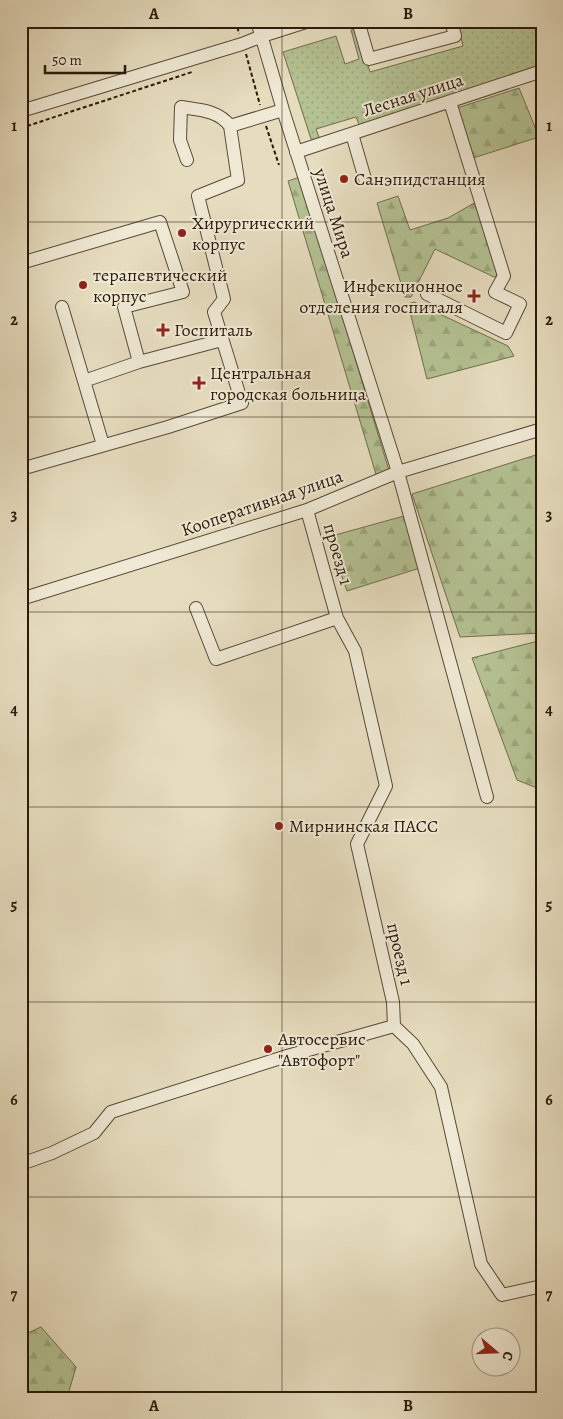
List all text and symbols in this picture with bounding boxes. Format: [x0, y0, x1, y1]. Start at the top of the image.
text: A [148, 3, 160, 25]
text: B [403, 3, 413, 25]
scale bar [45, 42, 125, 74]
text: 50 m [52, 50, 82, 70]
street label: Лесная улица [360, 67, 467, 123]
text: 1 [11, 115, 17, 137]
text: 1 [546, 115, 552, 137]
street label: улица Мира [308, 164, 360, 262]
place label: Санэпидстанция [354, 167, 486, 191]
marker: Санэпидстанция [338, 173, 350, 185]
place label: Хирургический корпус [192, 211, 314, 256]
marker: Хирургический корпус [176, 227, 188, 239]
place label: терапевтический корпус [93, 263, 228, 308]
place label: Инфекционное отделения госпиталя [299, 274, 463, 319]
marker: терапевтический корпус [77, 279, 89, 291]
marker: Инфекционное отделения госпиталя [467, 289, 481, 303]
text: 2 [10, 309, 18, 331]
text: 2 [545, 309, 553, 331]
place label: Госпиталь [174, 318, 253, 342]
marker: Госпиталь [156, 323, 170, 337]
place label: Центральная городская больница [210, 361, 367, 406]
marker: Центральная городская больница [192, 376, 206, 390]
street label: Кооперативная улица [178, 464, 347, 542]
text: 3 [11, 504, 18, 526]
text: 3 [546, 504, 553, 526]
street label: проезд 1 [318, 520, 358, 588]
text: 4 [10, 699, 18, 721]
text: 4 [545, 699, 553, 721]
place label: Мирнинская ПАСС [289, 814, 438, 838]
marker: Мирнинская ПАСС [273, 820, 285, 832]
text: 5 [11, 894, 18, 916]
text: 5 [546, 894, 553, 916]
street label: проезд 1 [381, 920, 419, 988]
place label: Автосервис "Автофорт" [277, 1027, 366, 1072]
marker: Автосервис "Автофорт" [262, 1043, 274, 1055]
text: 6 [10, 1089, 18, 1111]
text: 6 [545, 1089, 553, 1111]
text: 7 [11, 1284, 18, 1306]
text: 7 [546, 1284, 553, 1306]
north arrow [470, 1326, 520, 1376]
text: С [497, 1349, 518, 1364]
text: A [148, 1395, 160, 1417]
text: B [403, 1395, 413, 1417]

